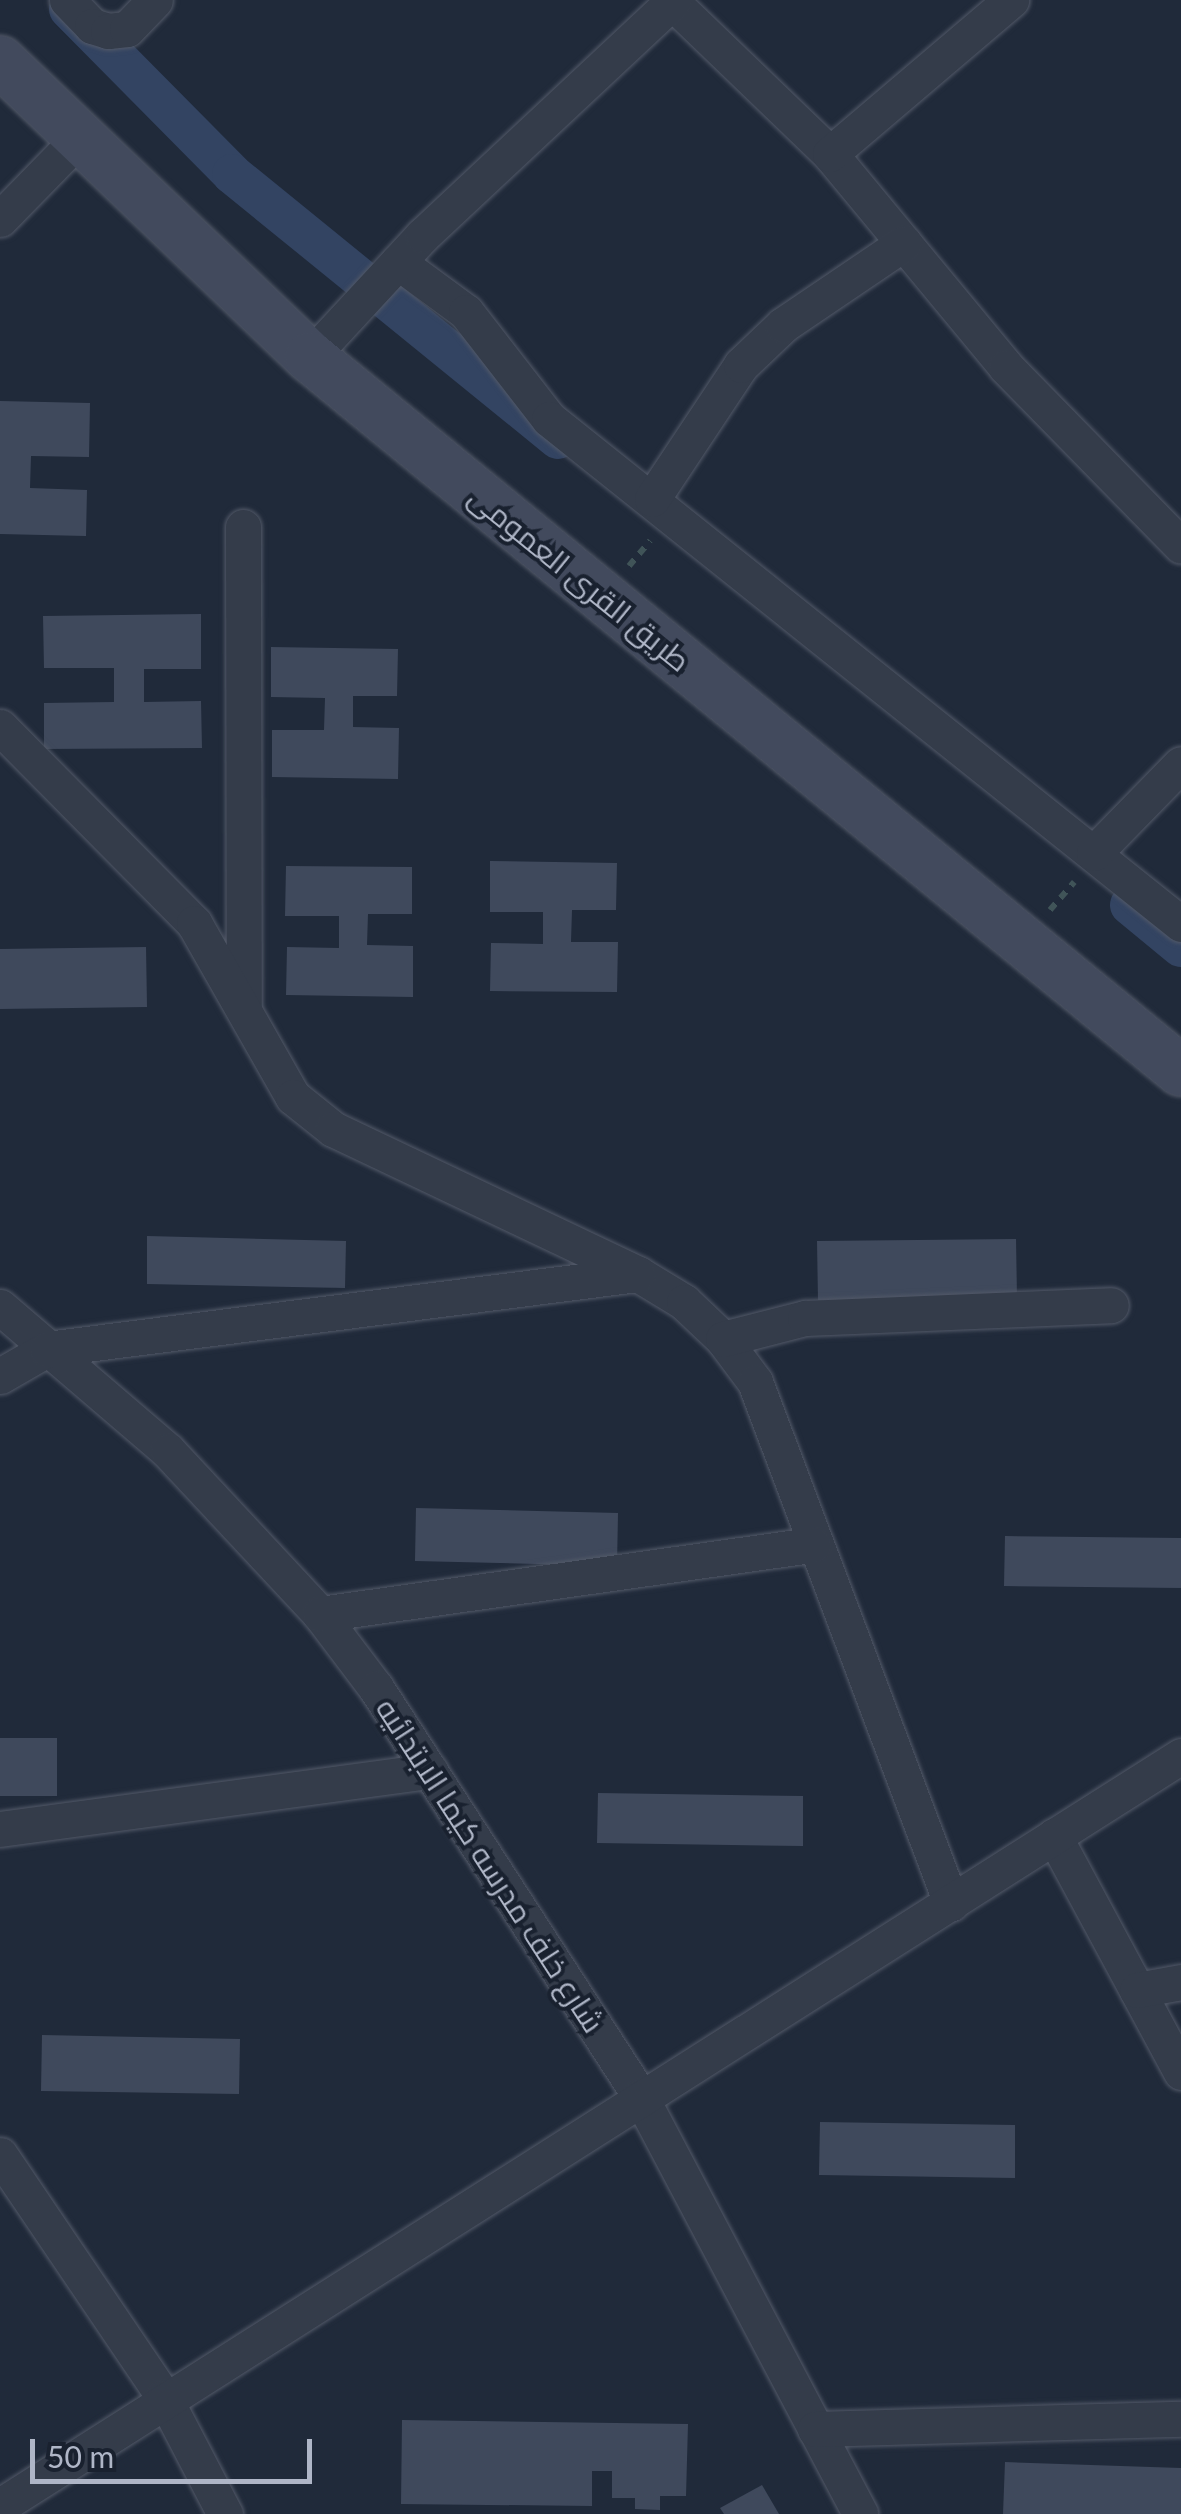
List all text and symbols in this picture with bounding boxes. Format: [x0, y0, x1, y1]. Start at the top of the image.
street label: طريق القرى العمومى [462, 478, 698, 678]
street label: شارع خلف مدرسه كيما الابتدائيه [369, 1691, 613, 2039]
scale bar [35, 2419, 318, 2481]
text: 50 m [47, 2438, 114, 2474]

